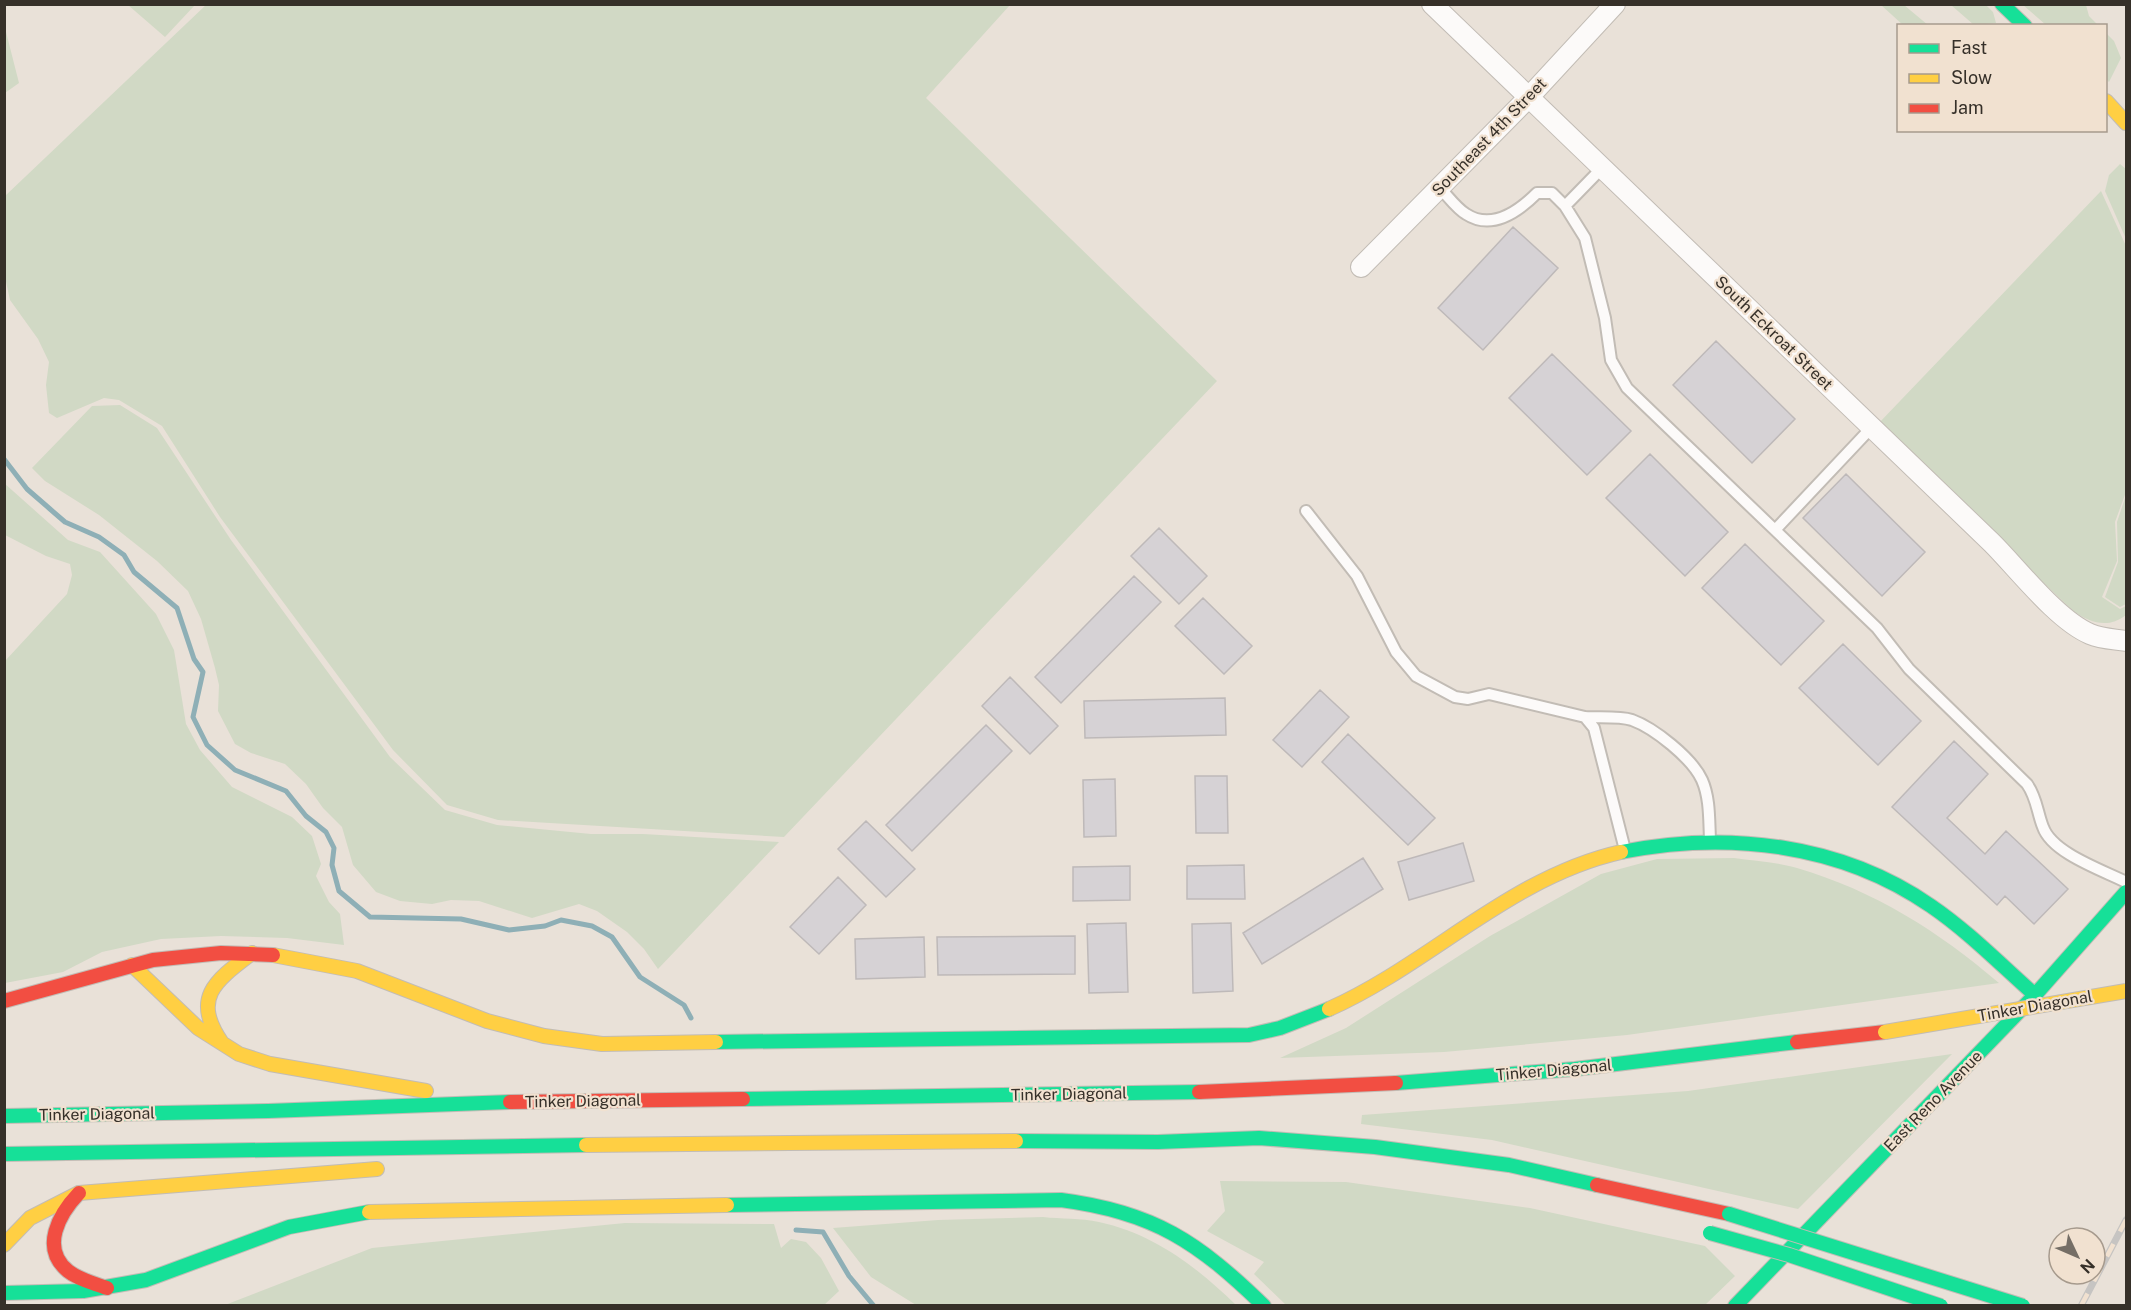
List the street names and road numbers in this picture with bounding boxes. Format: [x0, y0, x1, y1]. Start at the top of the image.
street label: Southeast 4th Street [1428, 74, 1550, 200]
street label: South Eckroat Street [1711, 272, 1837, 394]
street label: Tinker Diagonal [1976, 987, 2094, 1025]
street label: East Reno Avenue [1880, 1046, 1986, 1156]
street label: Tinker Diagonal [1495, 1055, 1613, 1085]
street label: Tinker Diagonal [1011, 1083, 1127, 1105]
street label: Tinker Diagonal [525, 1090, 641, 1112]
street label: Tinker Diagonal [39, 1103, 155, 1125]

